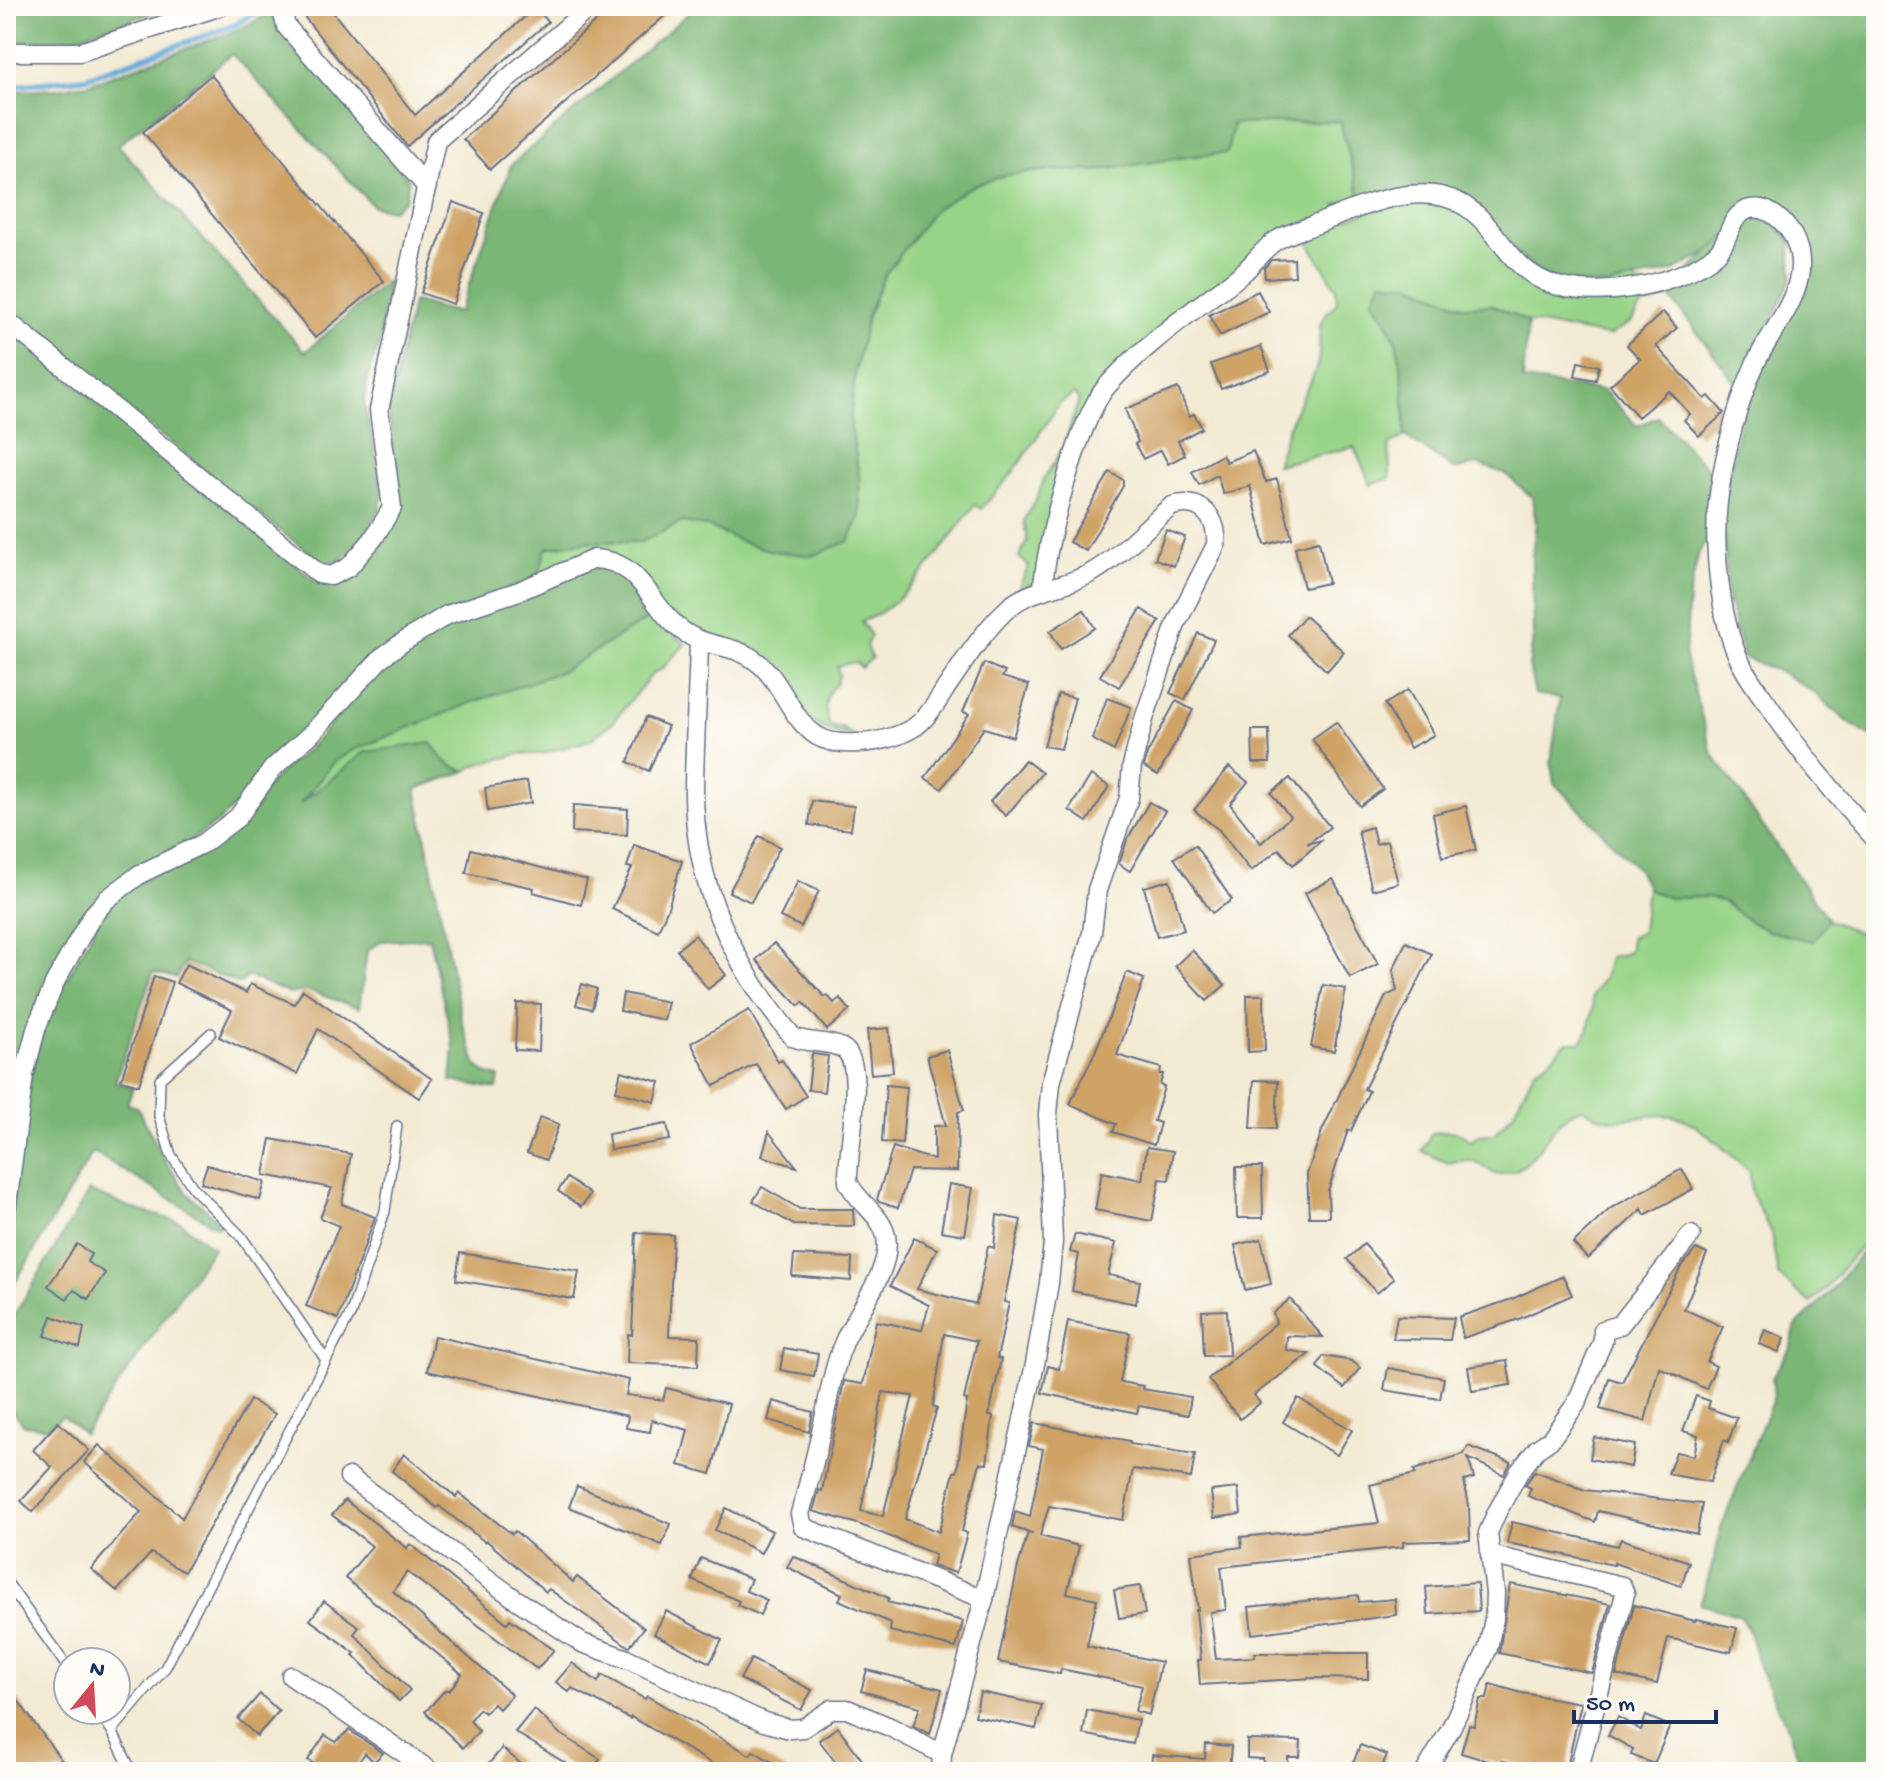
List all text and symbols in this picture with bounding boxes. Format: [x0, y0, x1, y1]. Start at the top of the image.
north arrow [52, 1646, 132, 1726]
text: N [86, 1656, 108, 1685]
scale bar [1574, 1674, 1716, 1724]
text: 50 m [1586, 1691, 1635, 1720]

